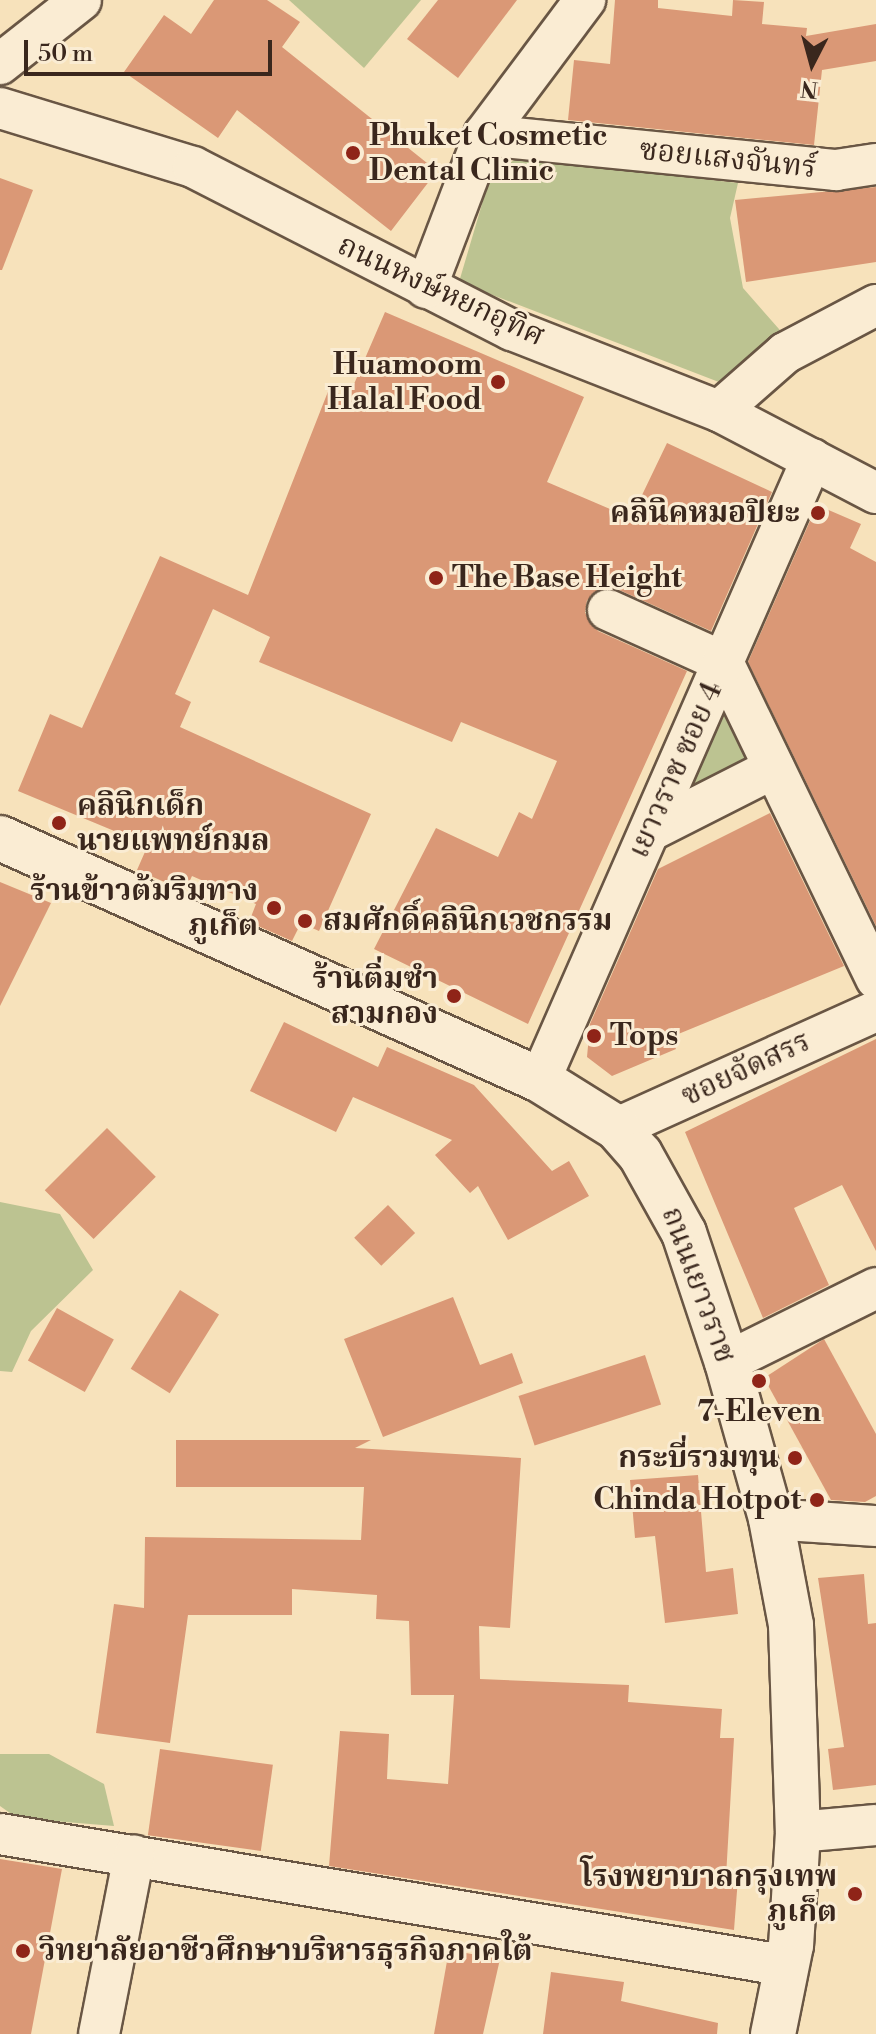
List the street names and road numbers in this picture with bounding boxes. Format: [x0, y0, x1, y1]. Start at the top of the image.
street label: ซอยแสงจันทร์ [638, 132, 818, 186]
street label: ถนนหงษ์หยกอุทิศ [332, 227, 550, 355]
street label: เยาวราช ซอย 4 [621, 676, 731, 864]
street label: ซอยจัดสรร [676, 1024, 816, 1114]
street label: ถนนเยาวราช [653, 1202, 743, 1368]

